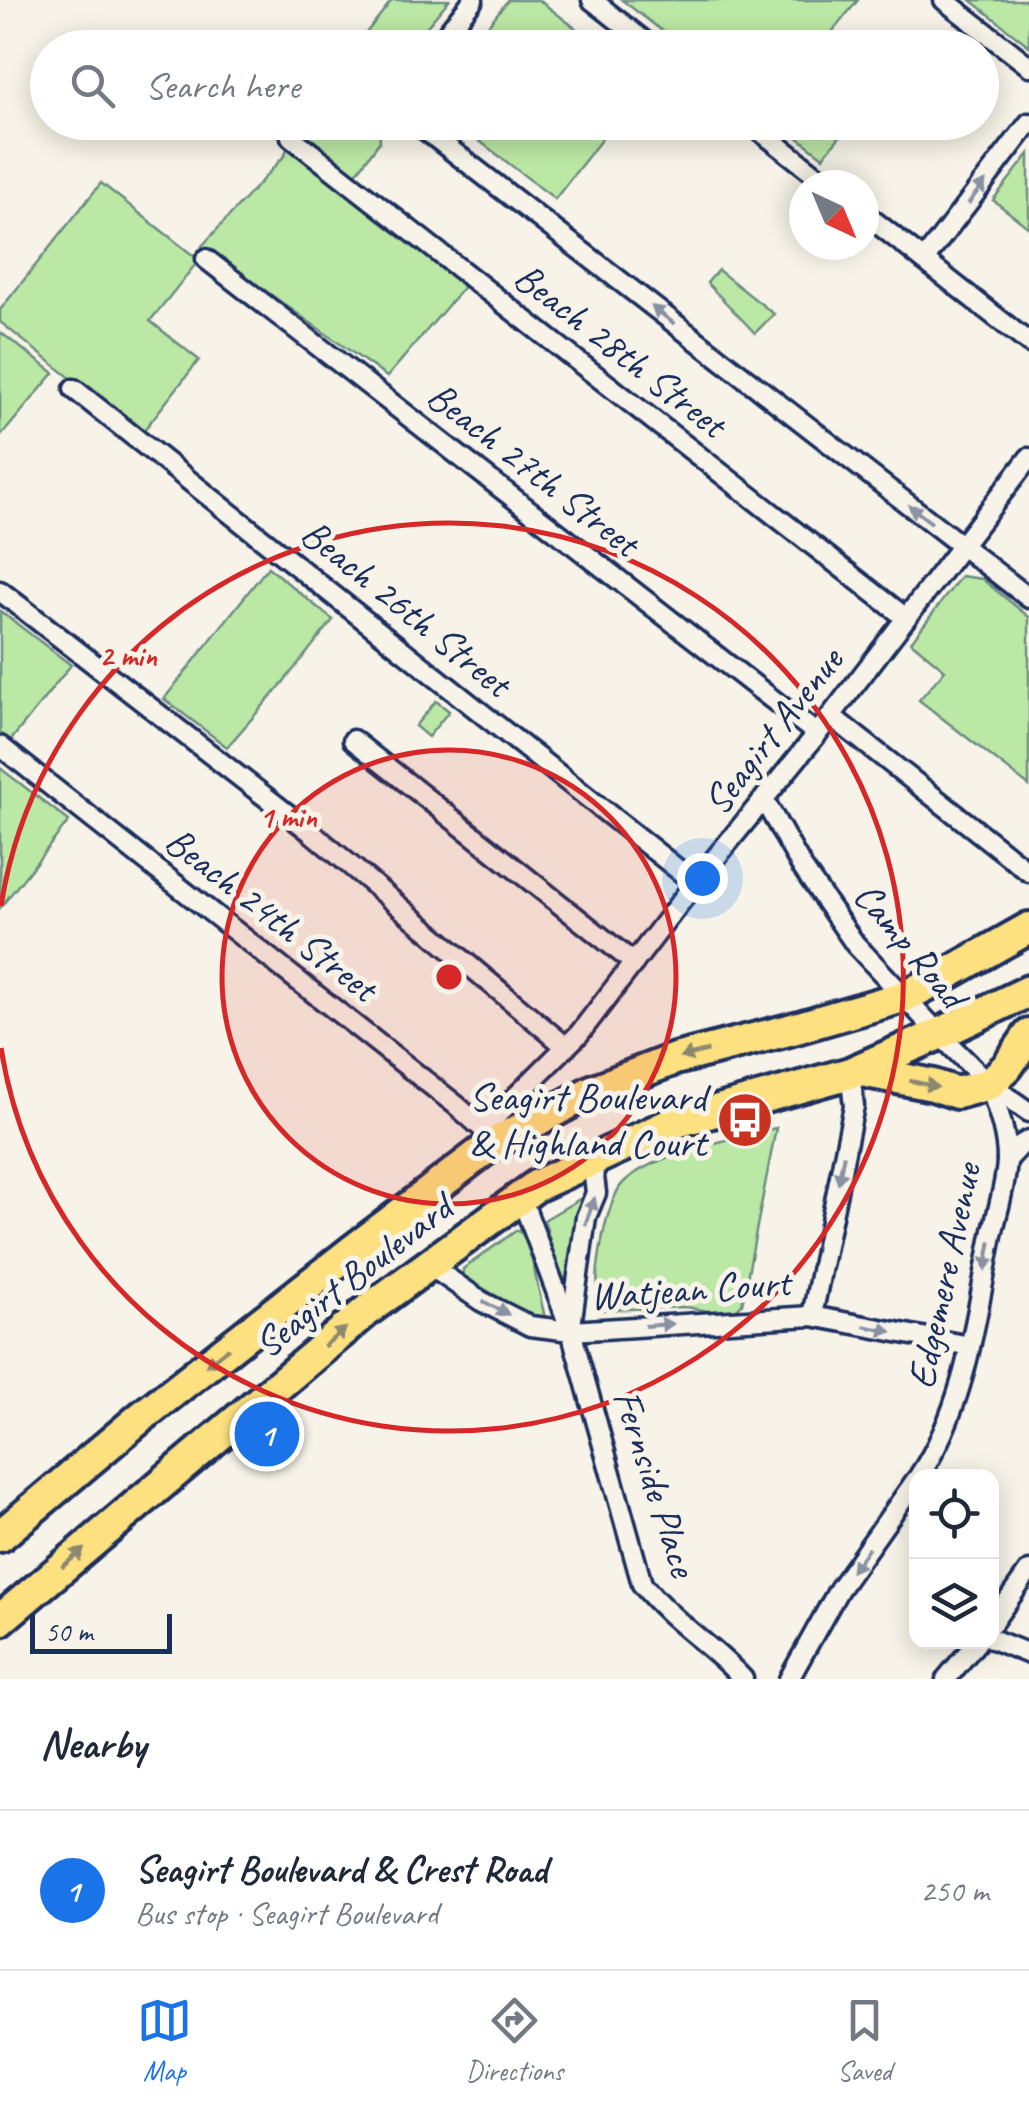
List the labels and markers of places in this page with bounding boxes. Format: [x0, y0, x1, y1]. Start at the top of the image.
centre of rings [431, 959, 467, 995]
place label: Seagirt Boulevard & Highland Court [469, 1072, 712, 1168]
bus stop icon: Seagirt Boulevard & Highland Court [715, 1090, 775, 1150]
pin: 1 [234, 1396, 300, 1472]

